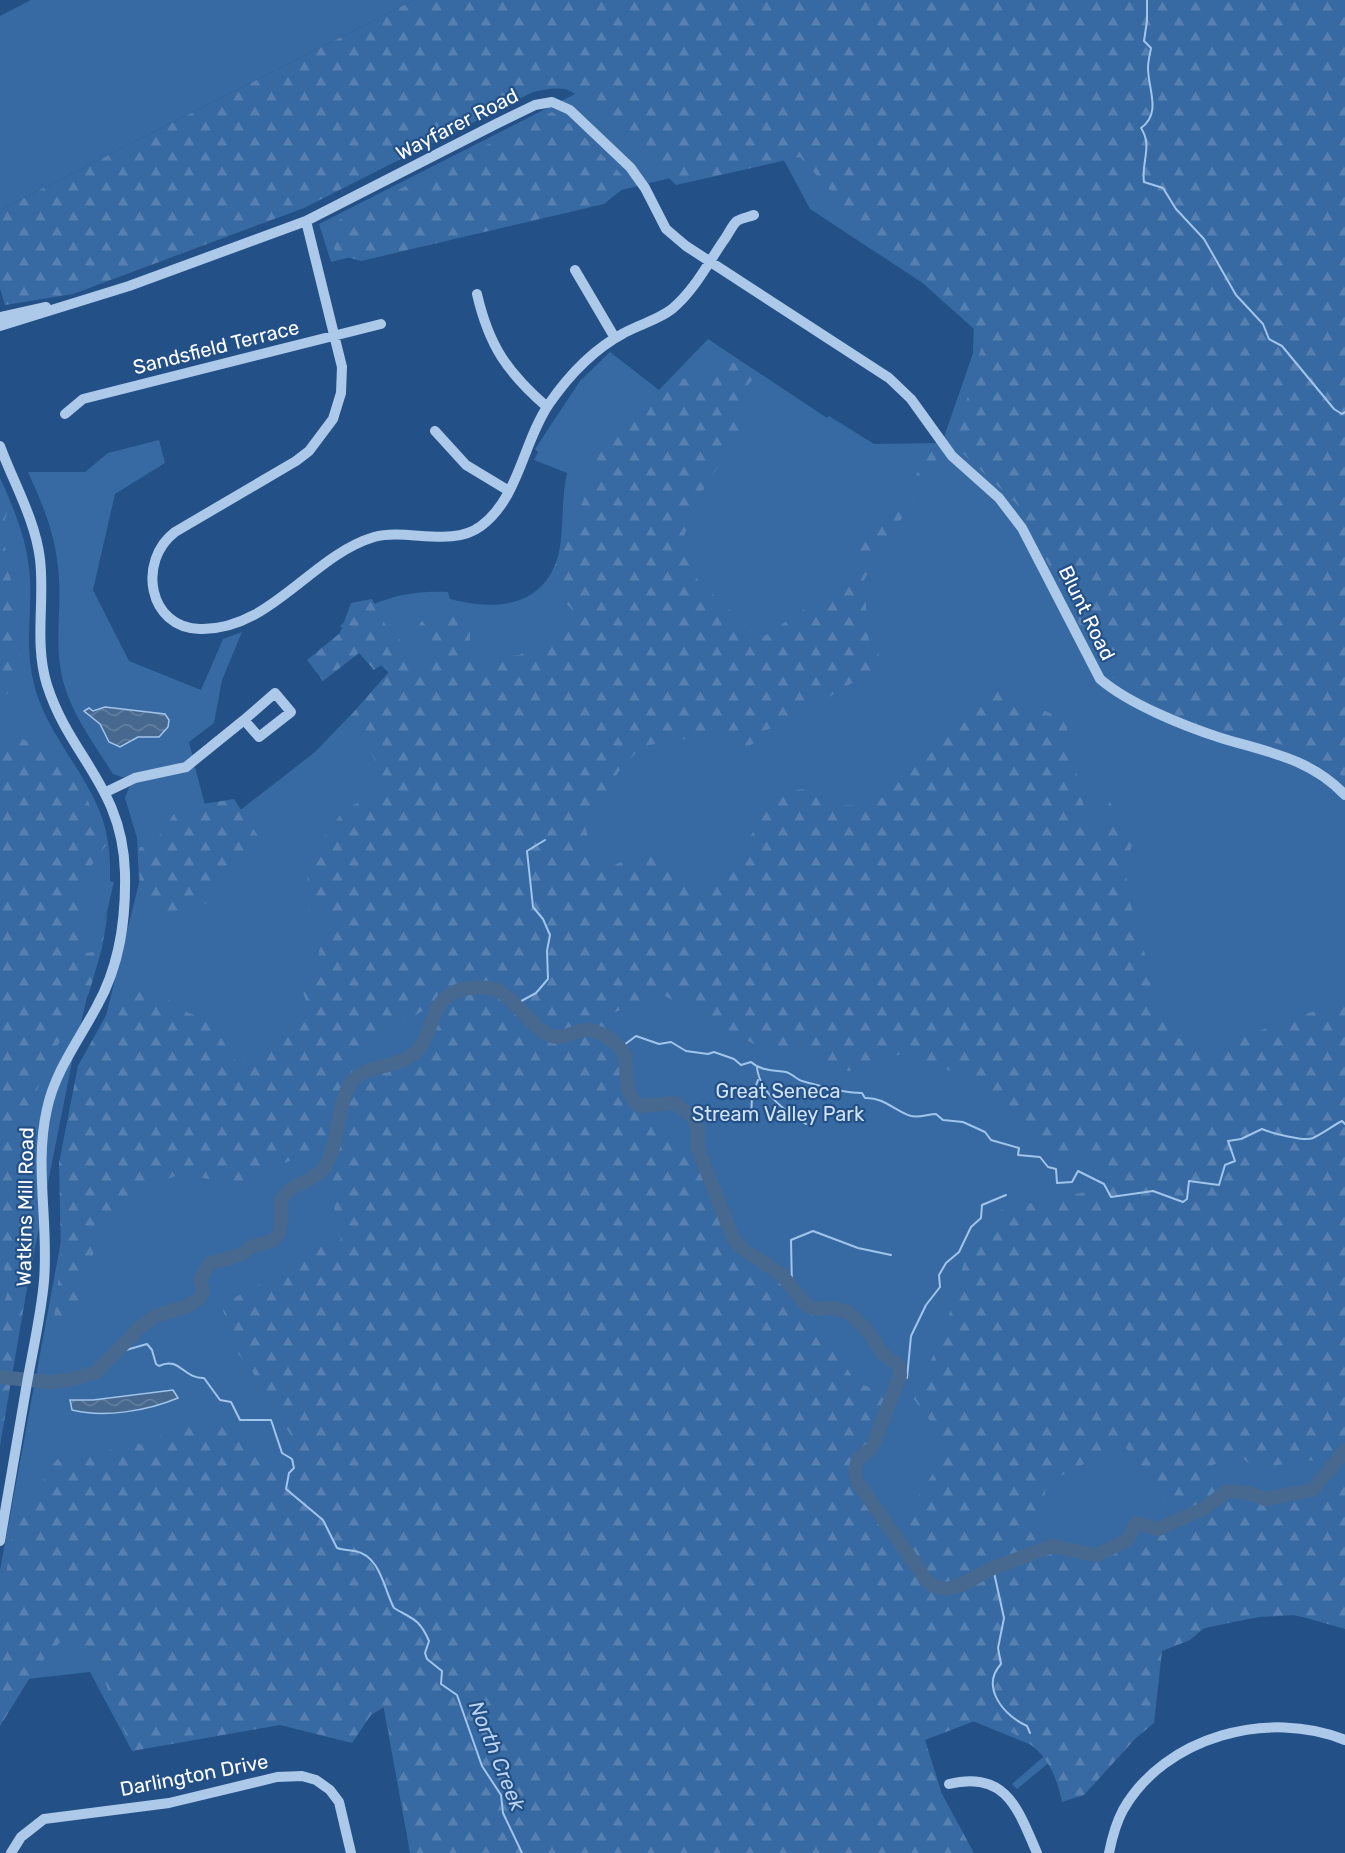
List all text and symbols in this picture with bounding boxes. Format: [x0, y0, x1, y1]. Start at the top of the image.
street label: Wayfarer Road [392, 83, 522, 165]
street label: Sandsfield Terrace [131, 315, 301, 379]
street label: Blunt Road [1054, 562, 1120, 664]
park label: Great Seneca Stream Valley Park [692, 1079, 865, 1126]
street label: Watkins Mill Road [12, 1127, 38, 1287]
water label: North Creek [464, 1697, 531, 1816]
street label: Darlington Drive [118, 1749, 270, 1801]

